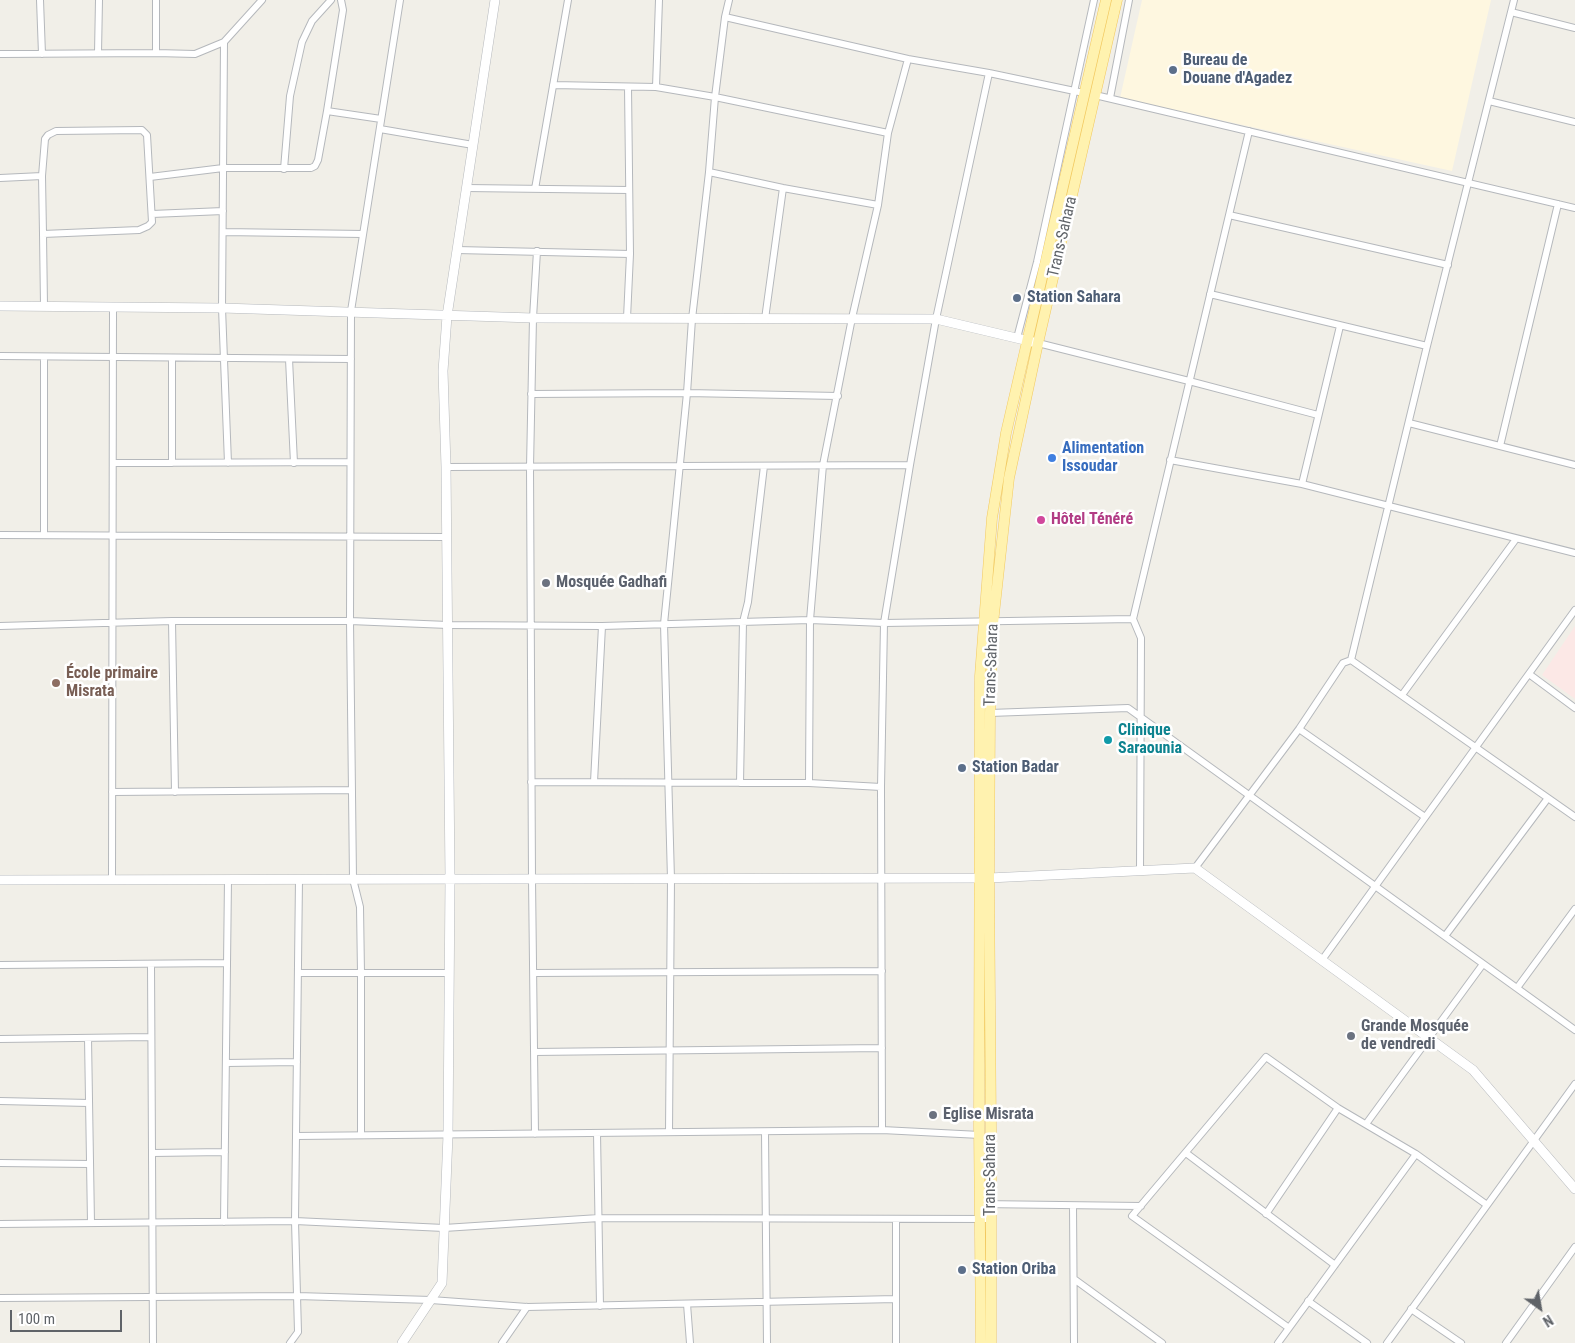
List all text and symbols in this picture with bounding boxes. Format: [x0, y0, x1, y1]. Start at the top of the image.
place label: Bureau de Douane d'Agadez [1183, 51, 1292, 89]
marker: Bureau de Douane d'Agadez [1167, 64, 1179, 76]
street label: Trans-Sahara [1044, 195, 1082, 279]
place label: Station Sahara [1027, 288, 1121, 308]
marker: Station Sahara [1011, 292, 1023, 304]
place label: Alimentation Issoudar [1062, 439, 1144, 477]
marker: Alimentation Issoudar [1046, 452, 1058, 464]
place label: Hôtel Ténéré [1051, 510, 1133, 530]
marker: Hôtel Ténéré [1035, 514, 1047, 526]
place label: Mosquée Gadhafi [556, 573, 667, 593]
marker: Mosquée Gadhafi [540, 577, 552, 589]
street label: Trans-Sahara [981, 623, 1003, 707]
place label: École primaire Misrata [66, 664, 158, 702]
marker: École primaire Misrata [50, 677, 62, 689]
place label: Clinique Saraounia [1118, 721, 1182, 759]
marker: Clinique Saraounia [1102, 734, 1114, 746]
place label: Station Badar [972, 758, 1059, 778]
marker: Station Badar [956, 762, 968, 774]
place label: Grande Mosquée de vendredi [1361, 1017, 1469, 1055]
marker: Grande Mosquée de vendredi [1345, 1030, 1357, 1042]
place label: Eglise Misrata [943, 1105, 1034, 1125]
marker: Eglise Misrata [927, 1109, 939, 1121]
street label: Trans-Sahara [981, 1134, 1001, 1216]
place label: Station Oriba [972, 1260, 1056, 1280]
marker: Station Oriba [956, 1264, 968, 1276]
north arrow [1515, 1283, 1565, 1333]
scale bar [12, 1300, 125, 1332]
text: 100 m [18, 1310, 55, 1328]
text: N [1540, 1312, 1556, 1330]

